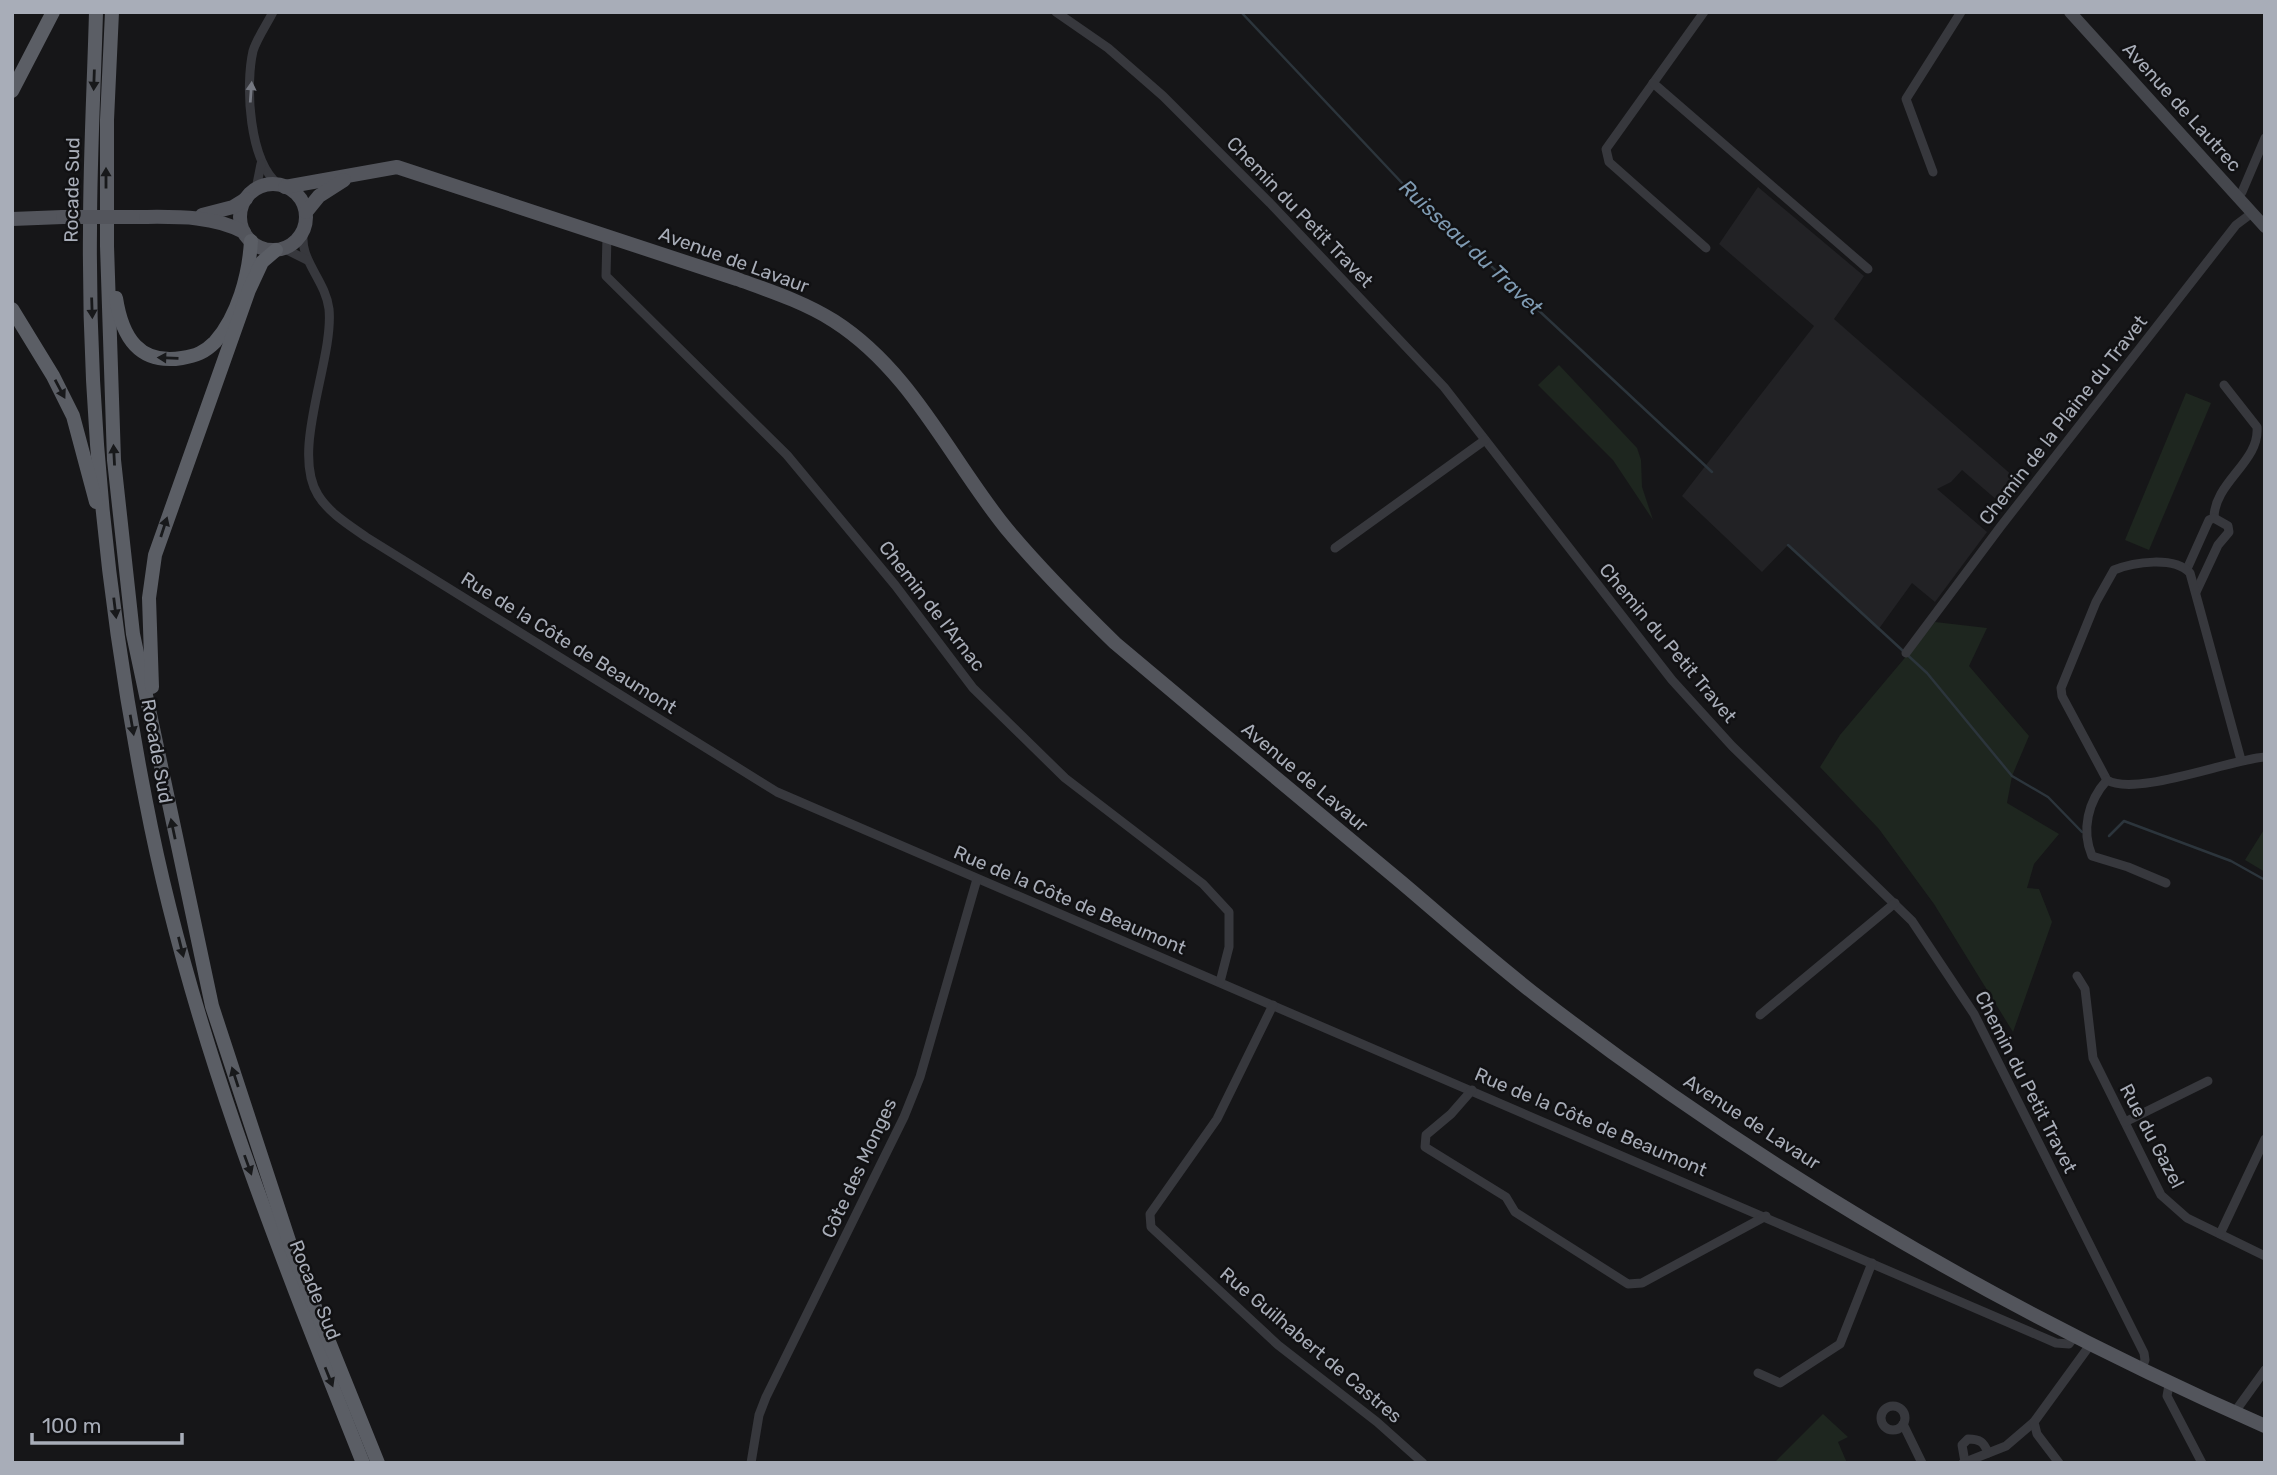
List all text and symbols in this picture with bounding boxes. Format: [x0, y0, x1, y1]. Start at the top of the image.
street label: Avenue de Lautrec [2118, 38, 2246, 176]
one-way arrow [88, 70, 99, 92]
one-way arrow [245, 81, 256, 103]
street label: Chemin du Petit Travet [1222, 132, 1379, 293]
street label: Rocade Sud [60, 137, 84, 243]
one-way arrow [101, 167, 112, 189]
water label: Ruisseau du Travet [1394, 174, 1548, 320]
street label: Avenue de Lavaur [656, 222, 813, 298]
one-way arrow [86, 297, 98, 319]
street label: Chemin de la Plaine du Travet [1974, 310, 2152, 529]
one-way arrow [157, 353, 179, 364]
one-way arrow [55, 379, 66, 399]
one-way arrow [108, 444, 119, 466]
one-way arrow [159, 517, 169, 538]
street label: Chemin de l'Arnac [874, 536, 990, 676]
street label: Chemin du Petit Travet [1595, 559, 1742, 728]
street label: Rue de la Côte de Beaumont [457, 567, 682, 719]
one-way arrow [109, 597, 120, 619]
street label: Rocade Sud [137, 697, 177, 805]
one-way arrow [127, 714, 138, 736]
street label: Avenue de Lavaur [1237, 717, 1374, 837]
one-way arrow [167, 818, 178, 840]
street label: Rue de la Côte de Beaumont [950, 841, 1190, 960]
one-way arrow [176, 936, 187, 958]
street label: Chemin du Petit Travet [1970, 987, 2082, 1177]
street label: Rue de la Côte de Beaumont [1471, 1063, 1711, 1182]
one-way arrow [230, 1066, 240, 1087]
street label: Avenue de Lavaur [1679, 1069, 1825, 1175]
street label: Rue du Gazel [2115, 1080, 2189, 1192]
street label: Côte des Monges [817, 1094, 901, 1242]
one-way arrow [242, 1154, 253, 1175]
street label: Rocade Sud [285, 1237, 345, 1343]
street label: Rue Guilhabert de Castres [1215, 1262, 1407, 1428]
one-way arrow [323, 1367, 334, 1388]
scale bar [32, 1402, 182, 1446]
text: 100 m [42, 1413, 101, 1438]

